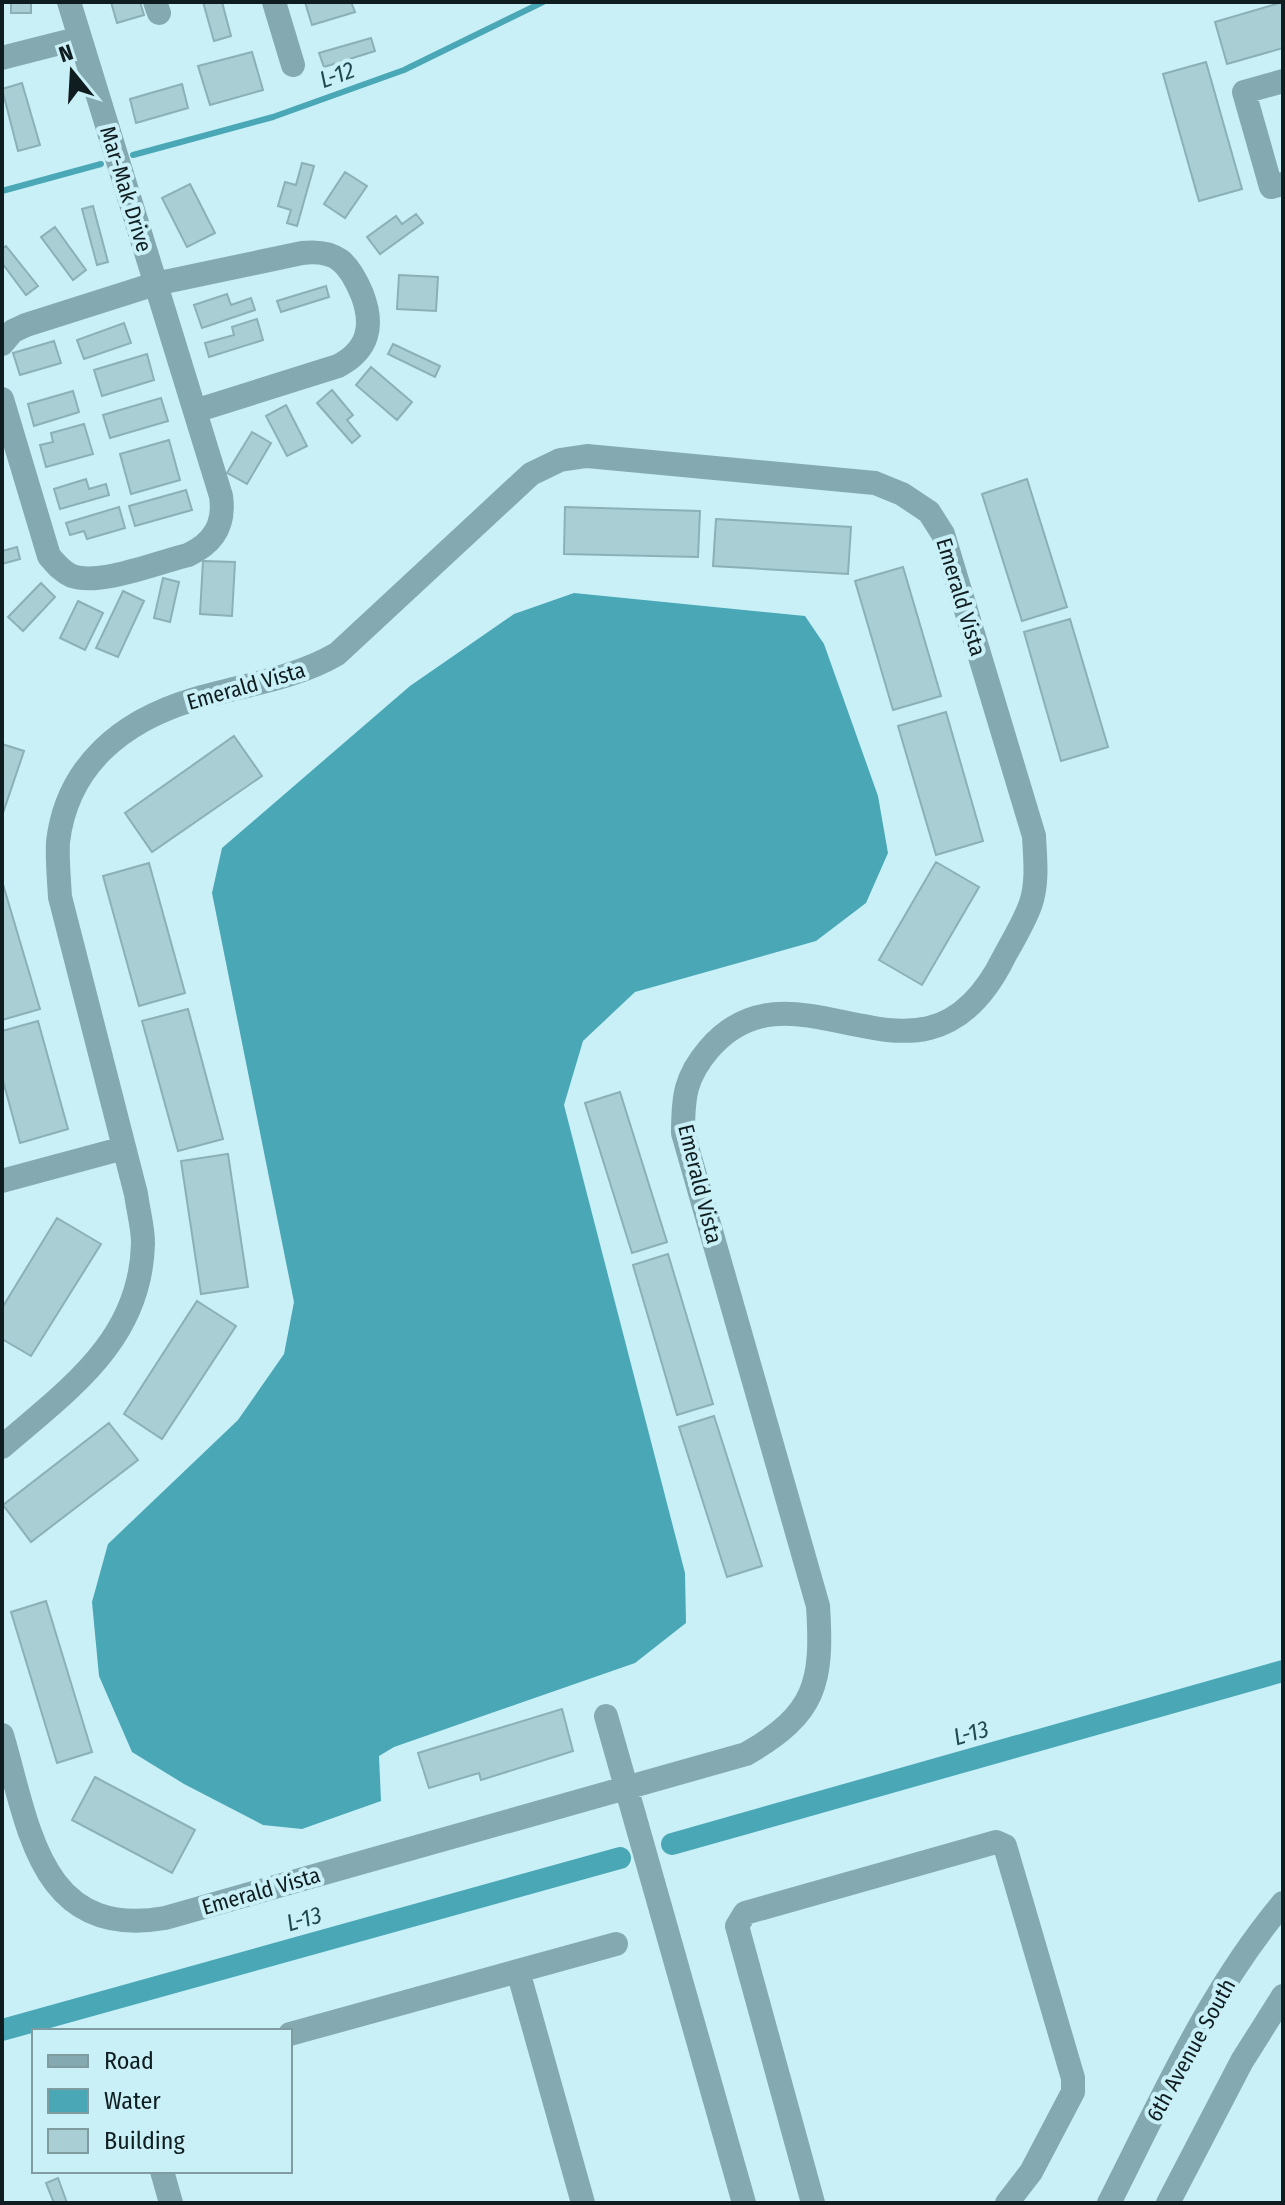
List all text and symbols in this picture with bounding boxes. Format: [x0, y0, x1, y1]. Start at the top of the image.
north arrow [32, 32, 112, 112]
text: N [56, 39, 76, 68]
water label: L-12 [316, 56, 359, 94]
street label: Mar-Mak Drive [94, 123, 158, 255]
street label: Emerald Vista [930, 535, 992, 659]
street label: Emerald Vista [184, 656, 308, 716]
street label: Emerald Vista [672, 1122, 728, 1246]
water label: L-13 [950, 1715, 992, 1751]
street label: Emerald Vista [199, 1861, 323, 1921]
water label: L-13 [283, 1901, 325, 1937]
street label: 6th Avenue South [1141, 1974, 1241, 2126]
legend [32, 2029, 292, 2173]
text: Road [104, 2047, 154, 2075]
text: Water [104, 2087, 161, 2115]
text: Building [104, 2127, 186, 2155]

